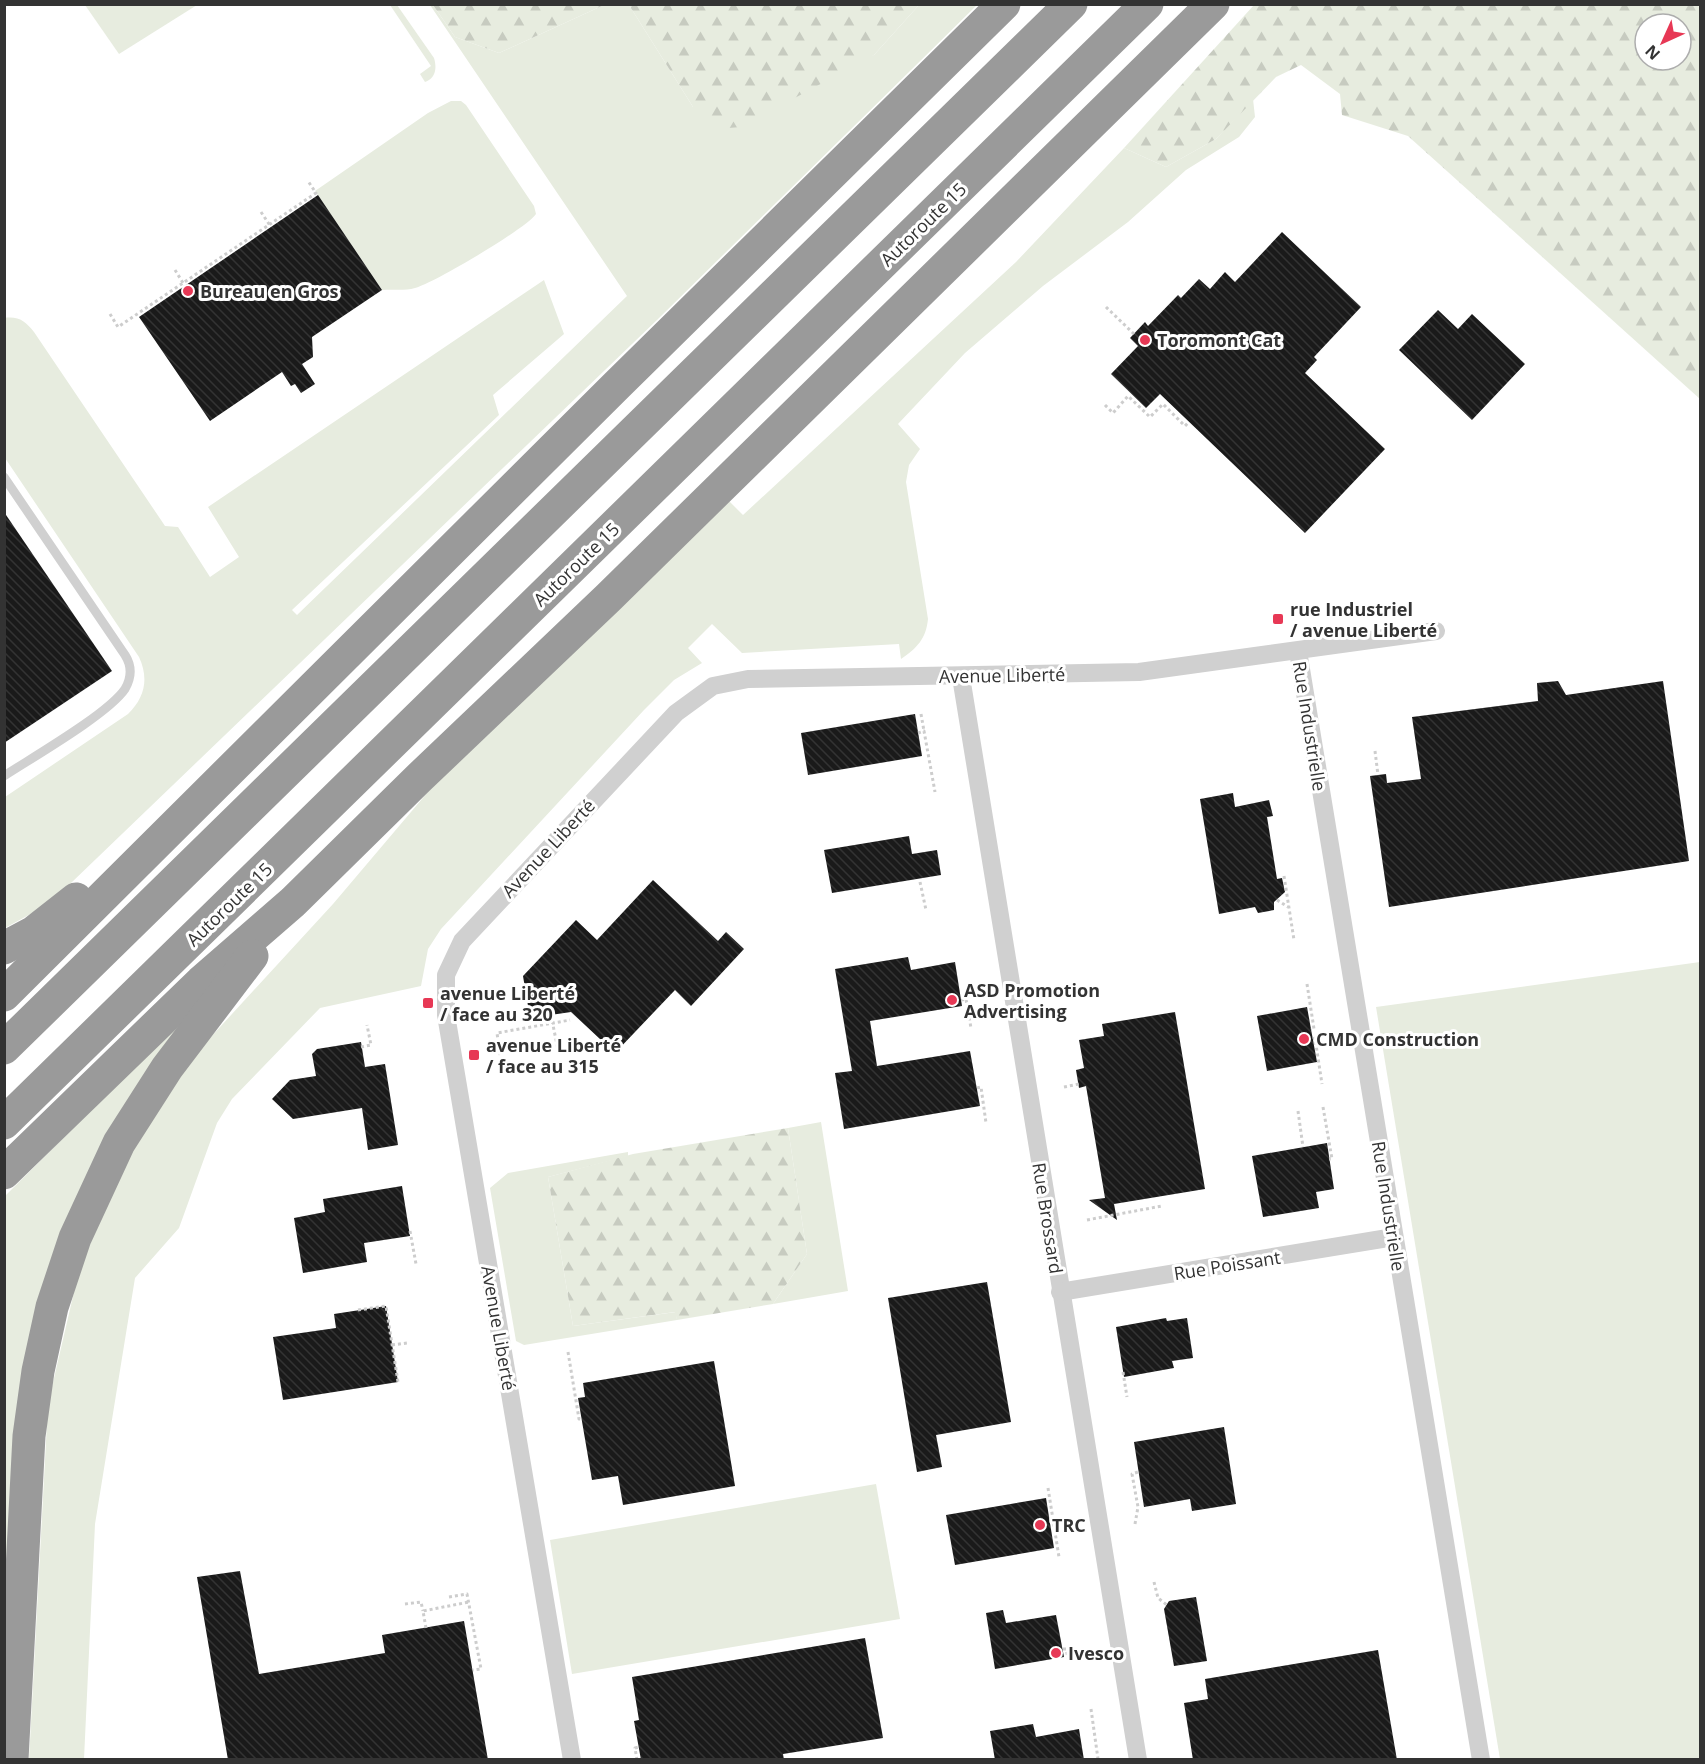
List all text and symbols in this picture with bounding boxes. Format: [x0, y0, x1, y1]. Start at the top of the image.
north arrow [1633, 12, 1693, 72]
text: N [1640, 40, 1665, 65]
street label: Autoroute 15 [875, 177, 971, 271]
place label: Bureau en Gros [200, 279, 339, 303]
marker: Bureau en Gros [181, 284, 195, 298]
place label: Toromont Cat [1157, 328, 1281, 352]
marker: Toromont Cat [1138, 333, 1152, 347]
street label: Autoroute 15 [528, 517, 624, 611]
place label: rue Industriel / avenue Liberté [1290, 597, 1437, 642]
marker: rue Industriel / avenue Liberté [1271, 612, 1285, 626]
street label: Rue Industrielle [1288, 659, 1332, 793]
street label: Avenue Liberté [939, 662, 1065, 688]
street label: Avenue Liberté [496, 794, 600, 902]
street label: Autoroute 15 [181, 857, 277, 951]
place label: ASD Promotion Advertising [964, 978, 1100, 1023]
place label: avenue Liberté / face au 320 [440, 981, 575, 1026]
marker: ASD Promotion Advertising [945, 993, 959, 1007]
marker: avenue Liberté / face au 320 [421, 996, 435, 1010]
place label: CMD Construction [1316, 1027, 1479, 1051]
marker: CMD Construction [1297, 1032, 1311, 1046]
place label: avenue Liberté / face au 315 [486, 1033, 621, 1078]
marker: avenue Liberté / face au 315 [467, 1048, 481, 1062]
street label: Rue Industrielle [1367, 1139, 1411, 1273]
street label: Rue Brossard [1027, 1161, 1069, 1275]
street label: Rue Poissant [1172, 1245, 1282, 1285]
street label: Avenue Liberté [476, 1264, 522, 1392]
place label: TRC [1052, 1513, 1086, 1537]
marker: TRC [1033, 1518, 1047, 1532]
place label: Ivesco [1068, 1641, 1124, 1665]
marker: Ivesco [1049, 1646, 1063, 1660]

